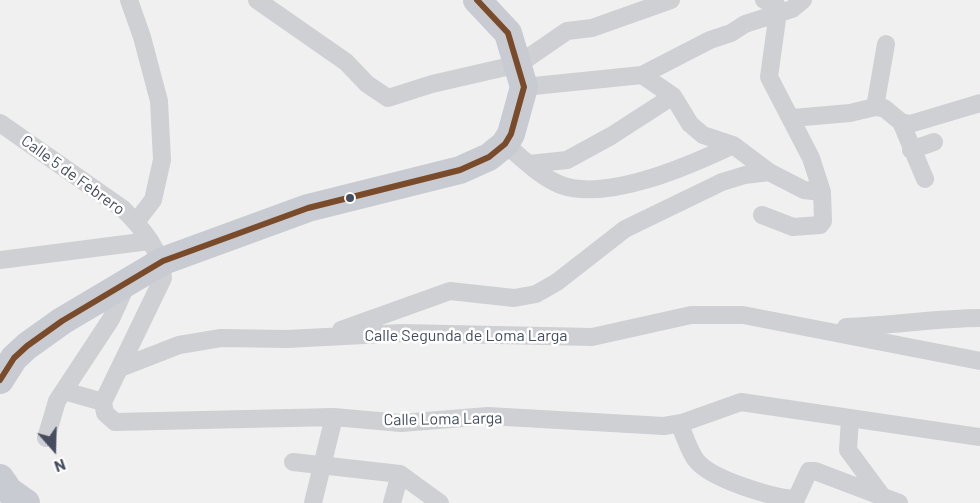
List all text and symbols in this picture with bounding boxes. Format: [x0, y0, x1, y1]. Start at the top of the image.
street label: Calle 5 de Febrero [18, 131, 128, 219]
unlabelled marker [344, 192, 356, 204]
street label: Calle Segunda de Loma Larga [364, 326, 568, 346]
street label: Calle Loma Larga [383, 408, 503, 430]
north arrow [24, 419, 84, 479]
text: N [52, 456, 69, 477]

